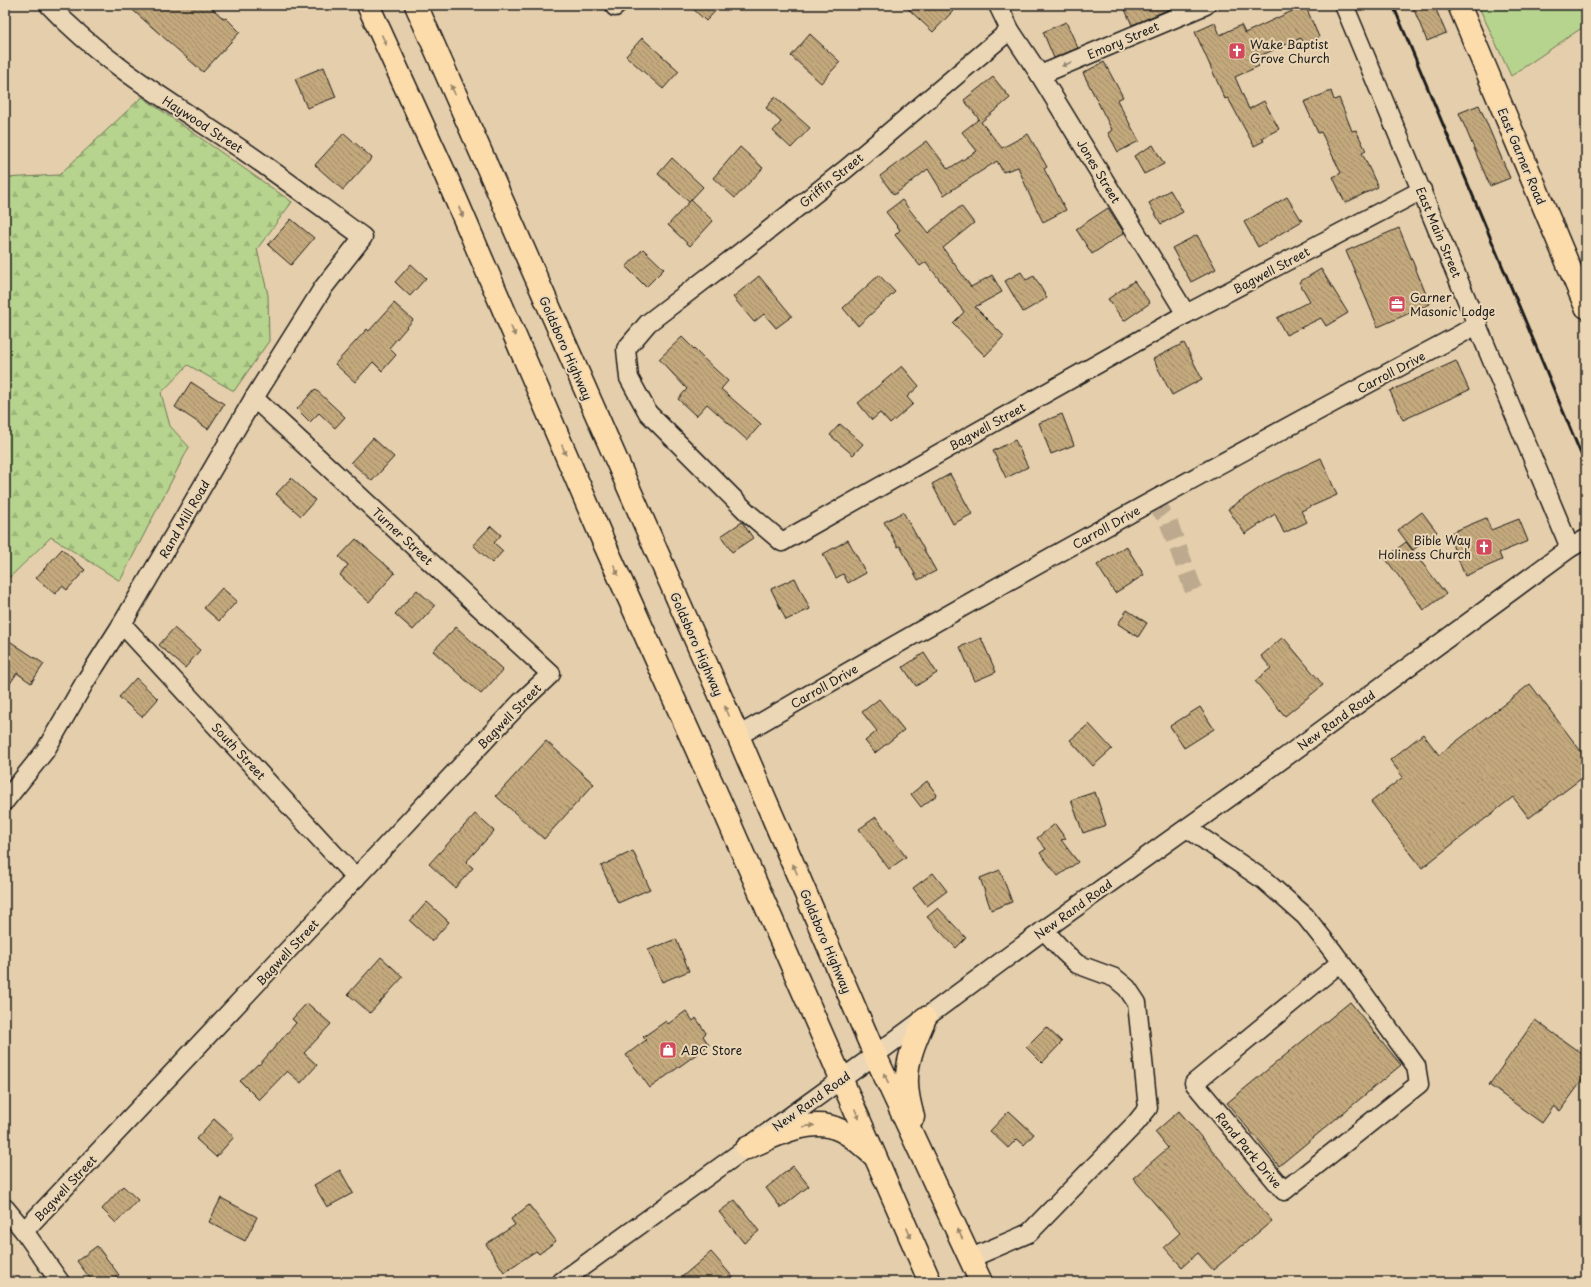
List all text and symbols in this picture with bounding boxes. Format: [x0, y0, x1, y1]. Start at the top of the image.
street label: Emory Street [1084, 17, 1162, 63]
one-way arrow [381, 35, 387, 46]
place label: Wake Baptist Grove Church [1250, 35, 1330, 67]
church icon: Wake Baptist Grove Church [1227, 41, 1247, 61]
one-way arrow [1062, 61, 1073, 67]
one-way arrow [450, 85, 456, 96]
street label: Haywood Street [159, 91, 247, 157]
street label: East Garner Road [1494, 105, 1551, 207]
street label: Jones Street [1073, 135, 1125, 207]
street label: Griffin Street [795, 149, 867, 211]
street label: East Main Street [1412, 184, 1466, 280]
one-way arrow [458, 206, 464, 217]
street label: Bagwell Street [1229, 242, 1313, 298]
place label: Garner Masonic Lodge [1410, 288, 1495, 320]
street label: Goldsboro Highway [535, 293, 597, 403]
office icon: Garner Masonic Lodge [1387, 294, 1407, 314]
one-way arrow [509, 325, 516, 337]
street label: Carroll Drive [1354, 346, 1428, 398]
street label: Bagwell Street [945, 397, 1029, 454]
one-way arrow [561, 445, 567, 456]
street label: Rand Mill Road [154, 476, 214, 561]
street label: Carroll Drive [1069, 501, 1143, 553]
street label: Turner Street [369, 503, 438, 569]
place label: Bible Way Holiness Church [1378, 531, 1471, 563]
church icon: Bible Way Holiness Church [1474, 537, 1494, 557]
one-way arrow [613, 564, 619, 575]
street label: Goldsboro Highway [666, 589, 728, 699]
street label: Carroll Drive [787, 659, 861, 713]
street label: Bagwell Street [473, 679, 545, 753]
street label: New Rand Road [1293, 686, 1379, 754]
one-way arrow [724, 706, 730, 717]
street label: South Street [208, 719, 270, 784]
one-way arrow [792, 864, 798, 875]
street label: New Rand Road [1030, 875, 1116, 943]
street label: Goldsboro Highway [796, 886, 856, 996]
street label: Bagwell Street [251, 915, 323, 989]
shop icon: ABC Store [658, 1040, 678, 1060]
place label: ABC Store [681, 1041, 742, 1059]
street label: New Rand Road [768, 1067, 854, 1135]
one-way arrow [883, 1073, 889, 1084]
one-way arrow [854, 1108, 860, 1120]
street label: Rand Park Drive [1212, 1108, 1286, 1192]
one-way arrow [803, 1123, 815, 1129]
street label: Bagwell Street [29, 1151, 101, 1225]
one-way arrow [906, 1228, 912, 1240]
one-way arrow [957, 1228, 963, 1239]

